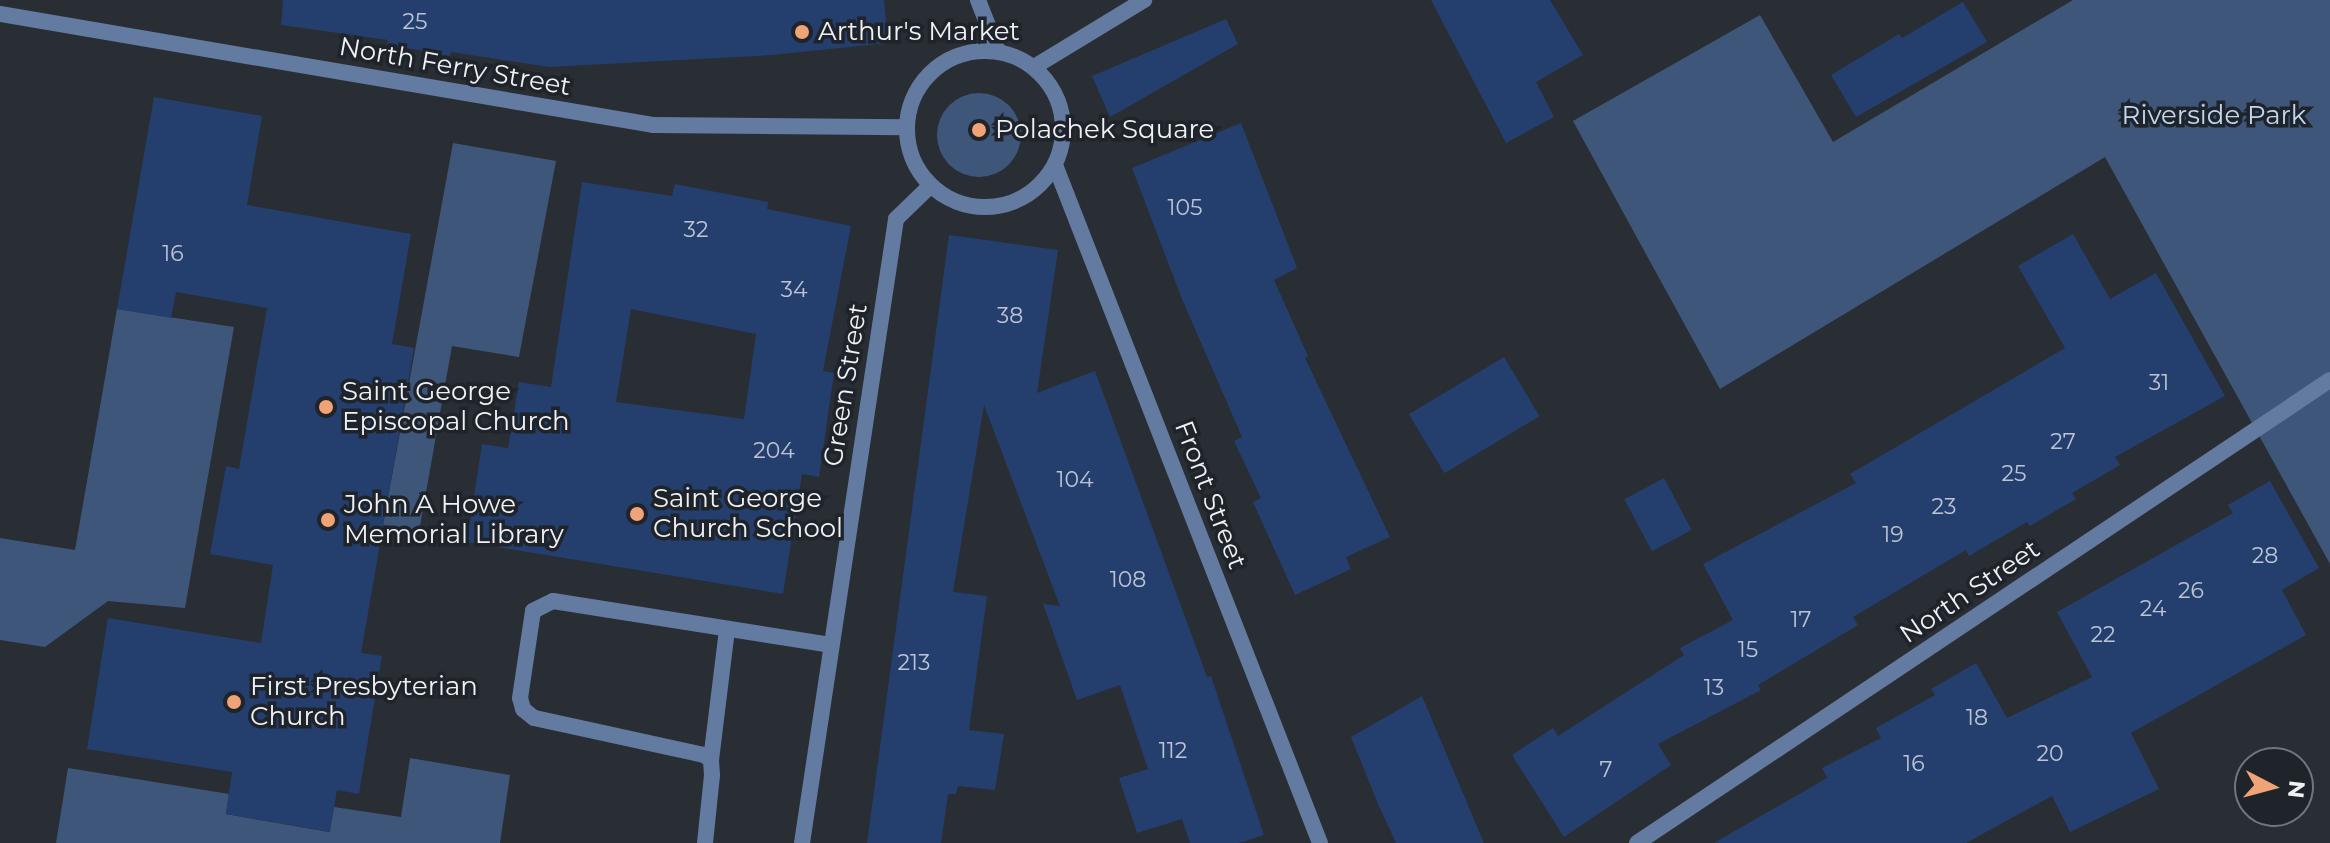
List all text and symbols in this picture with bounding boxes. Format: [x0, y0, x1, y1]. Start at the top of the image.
house number: 25 [403, 9, 427, 35]
place label: Arthur's Market [818, 16, 1020, 48]
marker: Arthur's Market [793, 23, 811, 41]
street label: North Ferry Street [337, 31, 573, 103]
park label: Riverside Park [2122, 100, 2306, 132]
place label: Polachek Square [995, 114, 1214, 146]
marker: Polachek Square [970, 121, 988, 139]
house number: 105 [1168, 195, 1202, 221]
house number: 32 [684, 217, 708, 243]
house number: 16 [162, 241, 184, 267]
house number: 34 [781, 277, 807, 303]
street label: Green Street [818, 301, 874, 469]
house number: 38 [997, 303, 1023, 329]
house number: 31 [2149, 370, 2169, 396]
place label: Saint George Episcopal Church [342, 376, 570, 438]
marker: Saint George Episcopal Church [317, 398, 335, 416]
street label: Front Street [1167, 417, 1253, 573]
house number: 27 [2050, 429, 2076, 455]
house number: 204 [753, 438, 795, 464]
house number: 25 [2002, 461, 2026, 487]
house number: 104 [1056, 467, 1094, 493]
place label: Saint George Church School [653, 483, 843, 544]
place label: John A Howe Memorial Library [344, 489, 564, 550]
house number: 23 [1932, 494, 1956, 520]
marker: Saint George Church School [628, 505, 646, 523]
marker: John A Howe Memorial Library [319, 511, 337, 529]
house number: 19 [1882, 522, 1904, 548]
street label: North Street [1894, 534, 2046, 650]
house number: 28 [2252, 543, 2278, 569]
house number: 108 [1110, 567, 1146, 593]
house number: 26 [2178, 578, 2204, 604]
house number: 24 [2140, 596, 2166, 622]
house number: 17 [1791, 607, 1811, 633]
house number: 22 [2091, 622, 2115, 648]
house number: 15 [1738, 637, 1758, 663]
house number: 213 [898, 650, 930, 676]
place label: First Presbyterian Church [250, 671, 478, 732]
house number: 13 [1704, 675, 1724, 701]
marker: First Presbyterian Church [225, 693, 243, 711]
house number: 18 [1966, 705, 1988, 731]
house number: 112 [1159, 738, 1187, 764]
house number: 20 [2036, 741, 2064, 767]
north arrow [2234, 747, 2314, 827]
house number: 16 [1903, 751, 1925, 777]
house number: 7 [1600, 757, 1612, 783]
text: N [2282, 779, 2311, 800]

